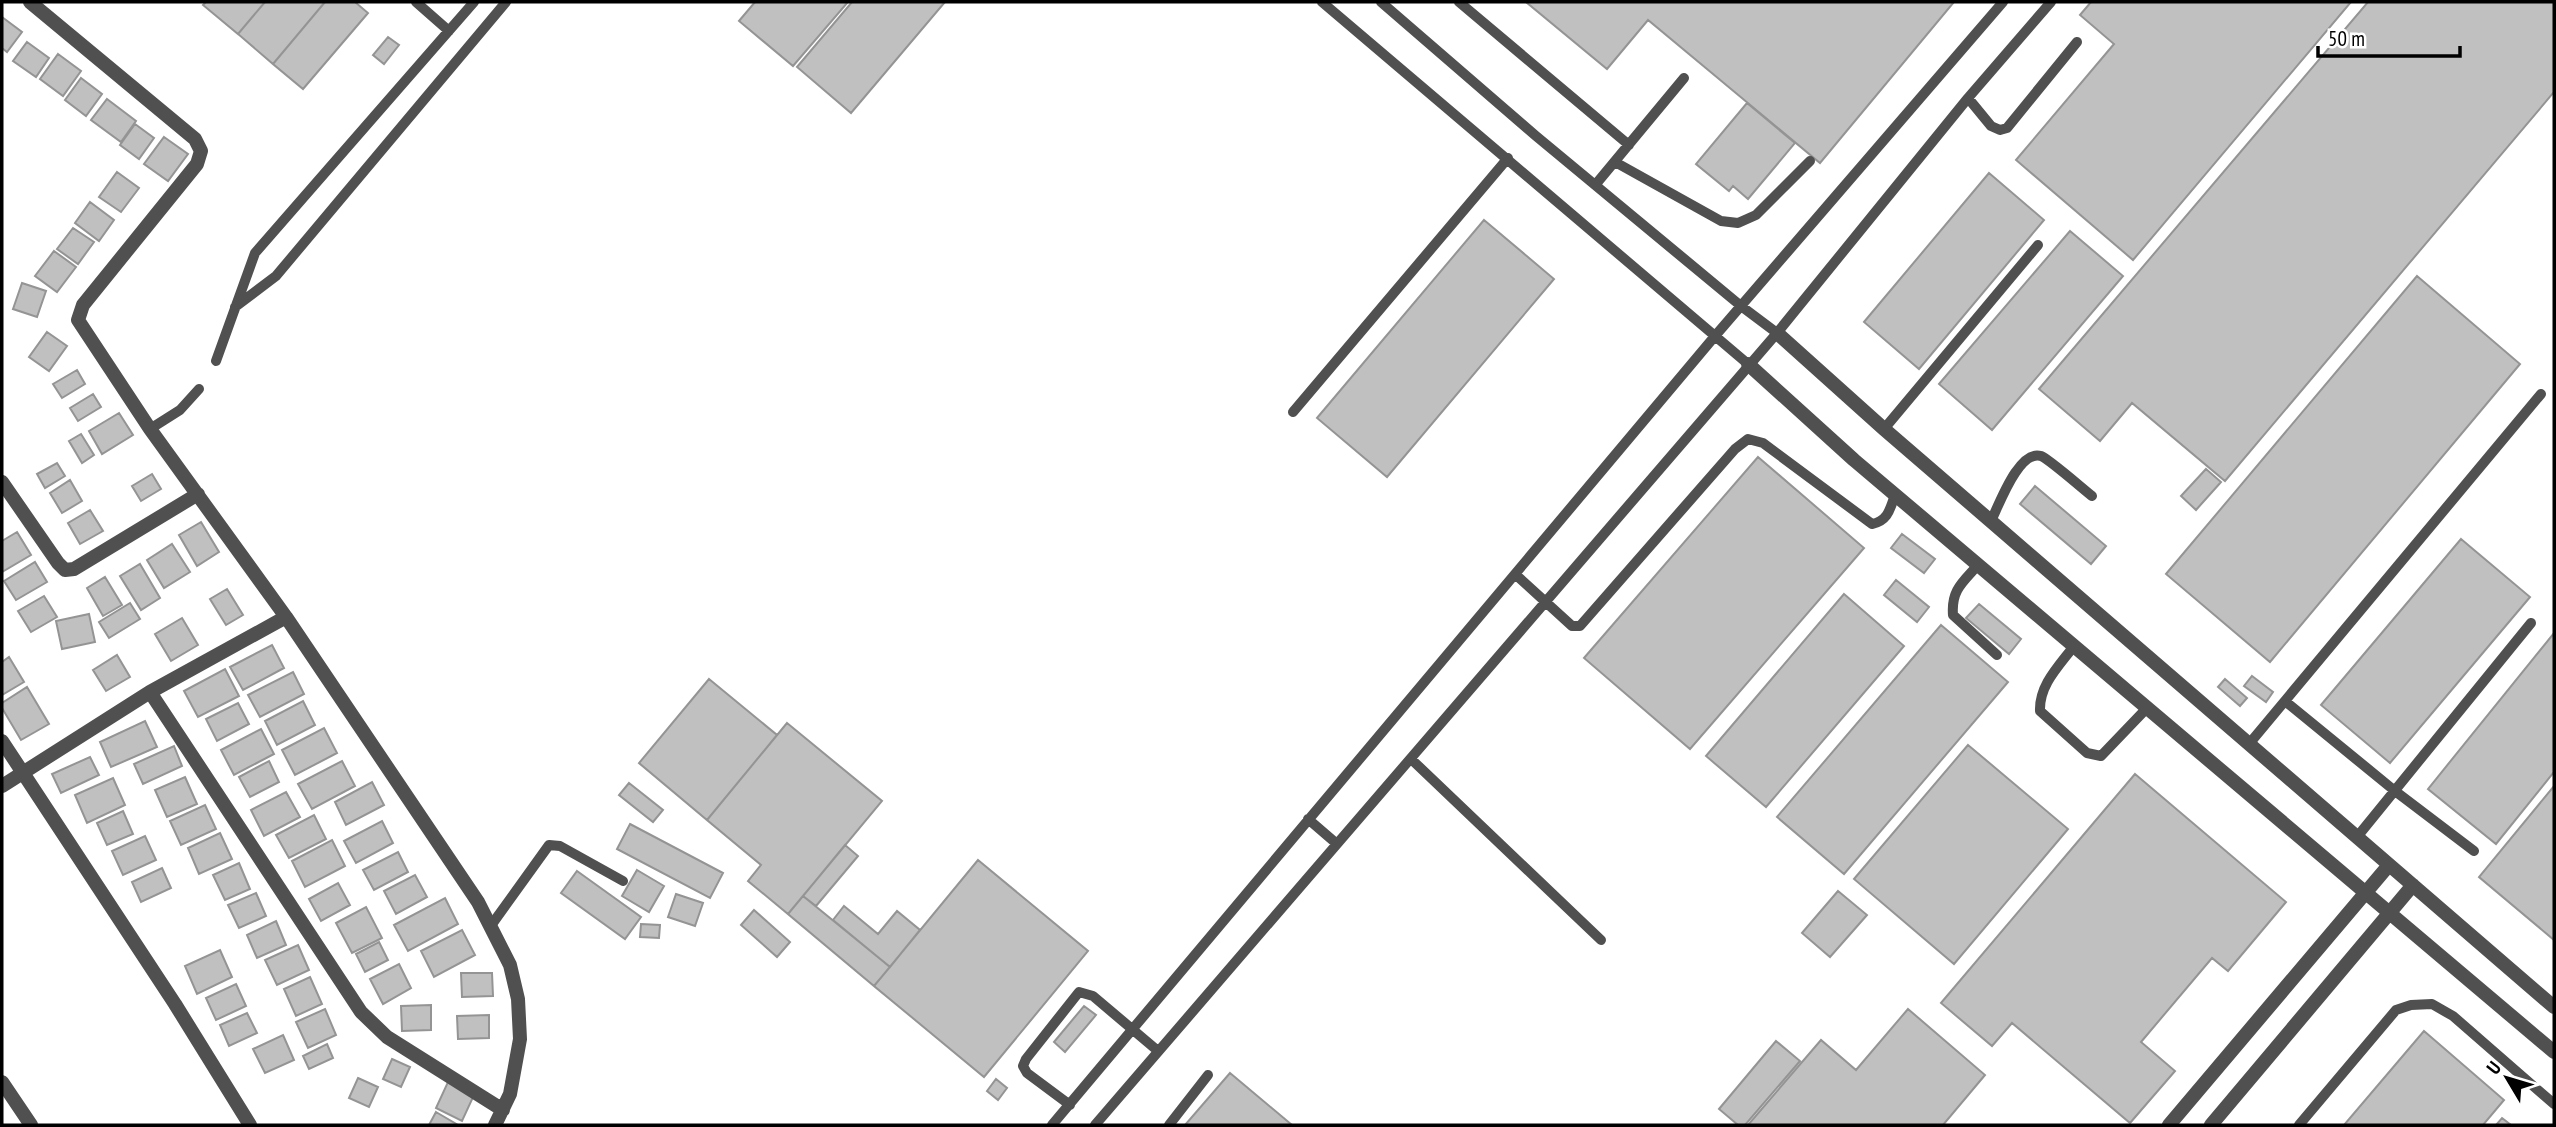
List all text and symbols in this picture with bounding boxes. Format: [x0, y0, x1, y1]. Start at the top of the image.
scale bar [2318, 14, 2460, 58]
text: 50 m [2328, 25, 2365, 52]
north arrow [2472, 1043, 2542, 1113]
text: U [2481, 1056, 2506, 1079]

